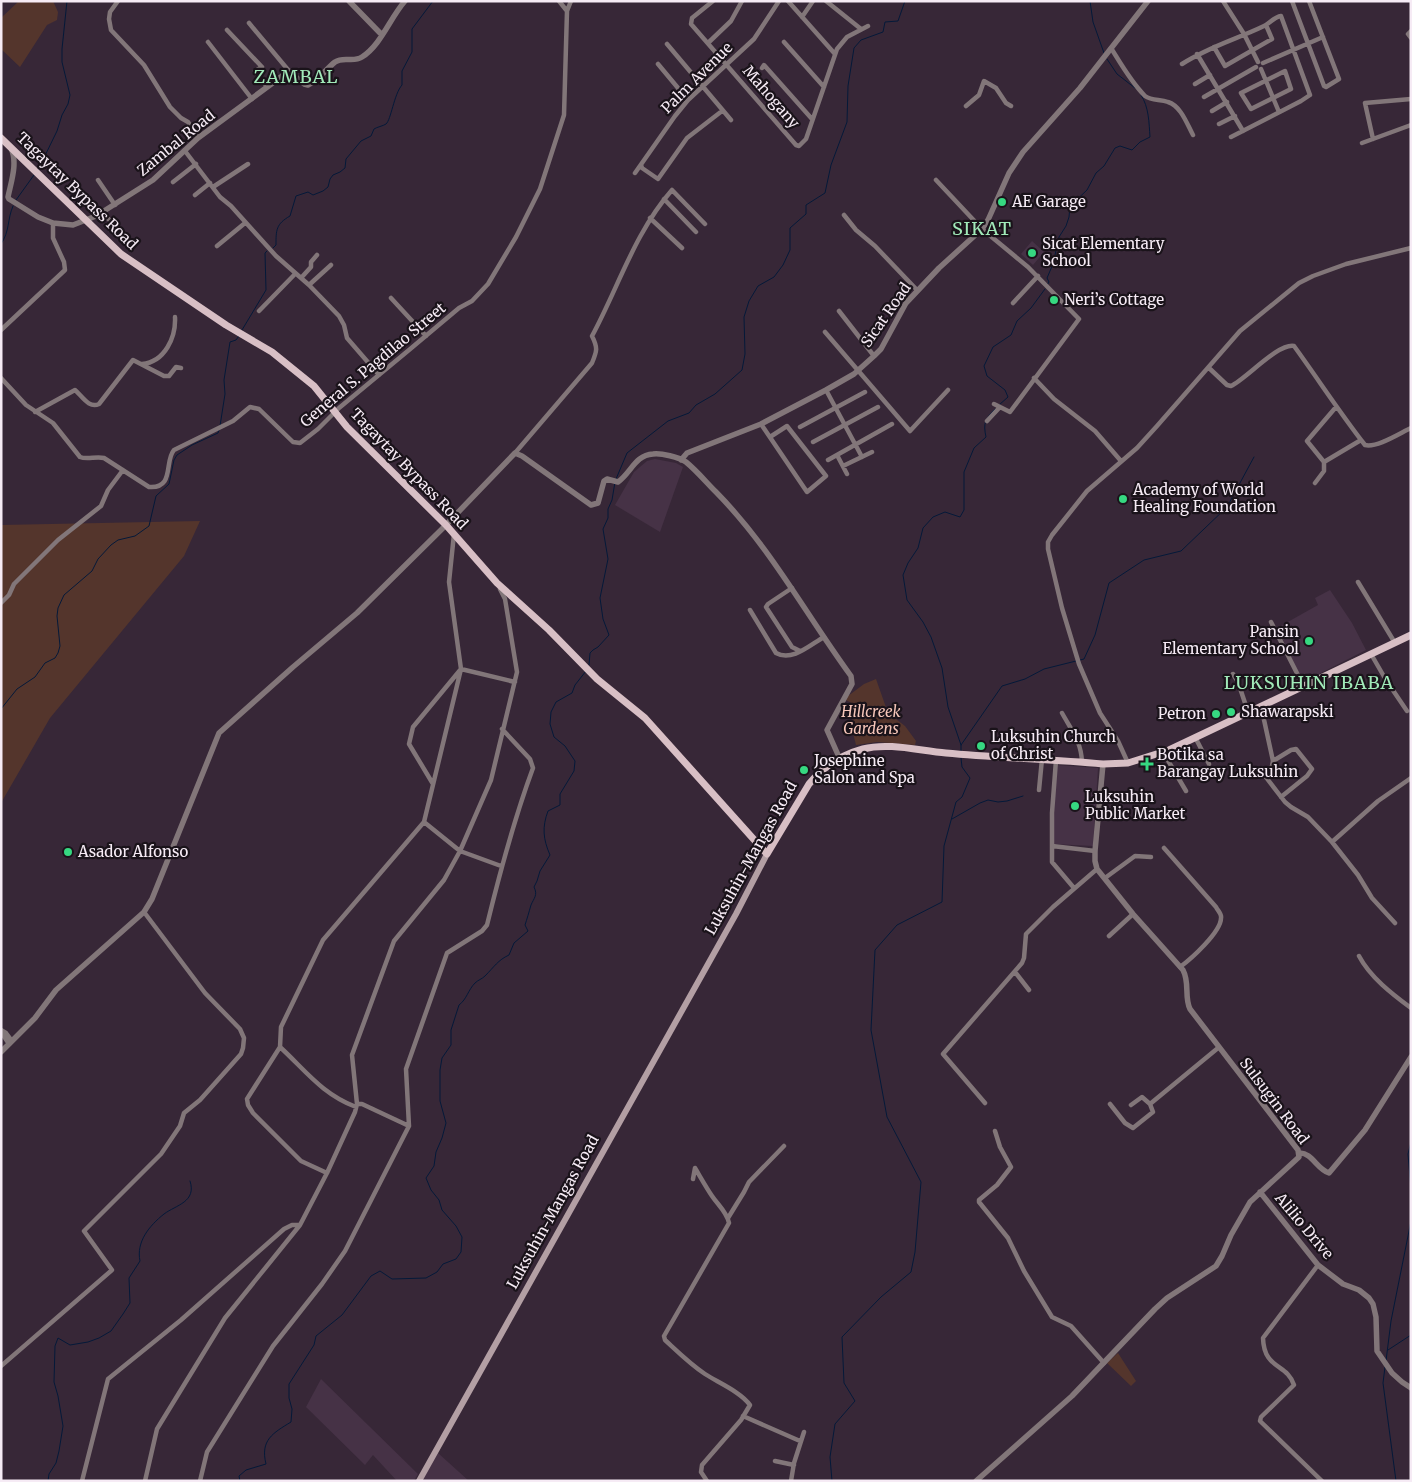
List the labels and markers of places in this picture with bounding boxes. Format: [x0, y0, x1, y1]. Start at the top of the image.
place label: AE Garage [1011, 192, 1086, 211]
marker: AE Garage [996, 196, 1008, 208]
place label: Sicat Elementary School [1042, 234, 1165, 270]
marker: Sicat Elementary School [1026, 247, 1038, 259]
place label: Neri’s Cottage [1064, 290, 1164, 309]
marker: Neri’s Cottage [1048, 294, 1060, 306]
place label: Academy of World Healing Foundation [1132, 480, 1276, 516]
marker: Academy of World Healing Foundation [1117, 493, 1129, 505]
place label: Pansin Elementary School [1162, 622, 1299, 658]
marker: Pansin Elementary School [1303, 635, 1315, 647]
place label: Shawarapski [1241, 702, 1334, 721]
place label: Petron [1158, 704, 1206, 723]
marker: Shawarapski [1225, 706, 1237, 718]
marker: Petron [1210, 708, 1222, 720]
place label: Luksuhin Church of Christ [991, 727, 1116, 763]
marker: Luksuhin Church of Christ [975, 740, 987, 752]
place label: Botika sa Barangay Luksuhin [1157, 745, 1298, 781]
place label: Josephine Salon and Spa [813, 751, 915, 787]
marker: Botika sa Barangay Luksuhin [1141, 758, 1153, 770]
marker: Josephine Salon and Spa [798, 764, 810, 776]
place label: Luksuhin Public Market [1085, 787, 1185, 823]
marker: Luksuhin Public Market [1069, 800, 1081, 812]
place label: Asador Alfonso [77, 842, 188, 861]
marker: Asador Alfonso [62, 846, 74, 858]

